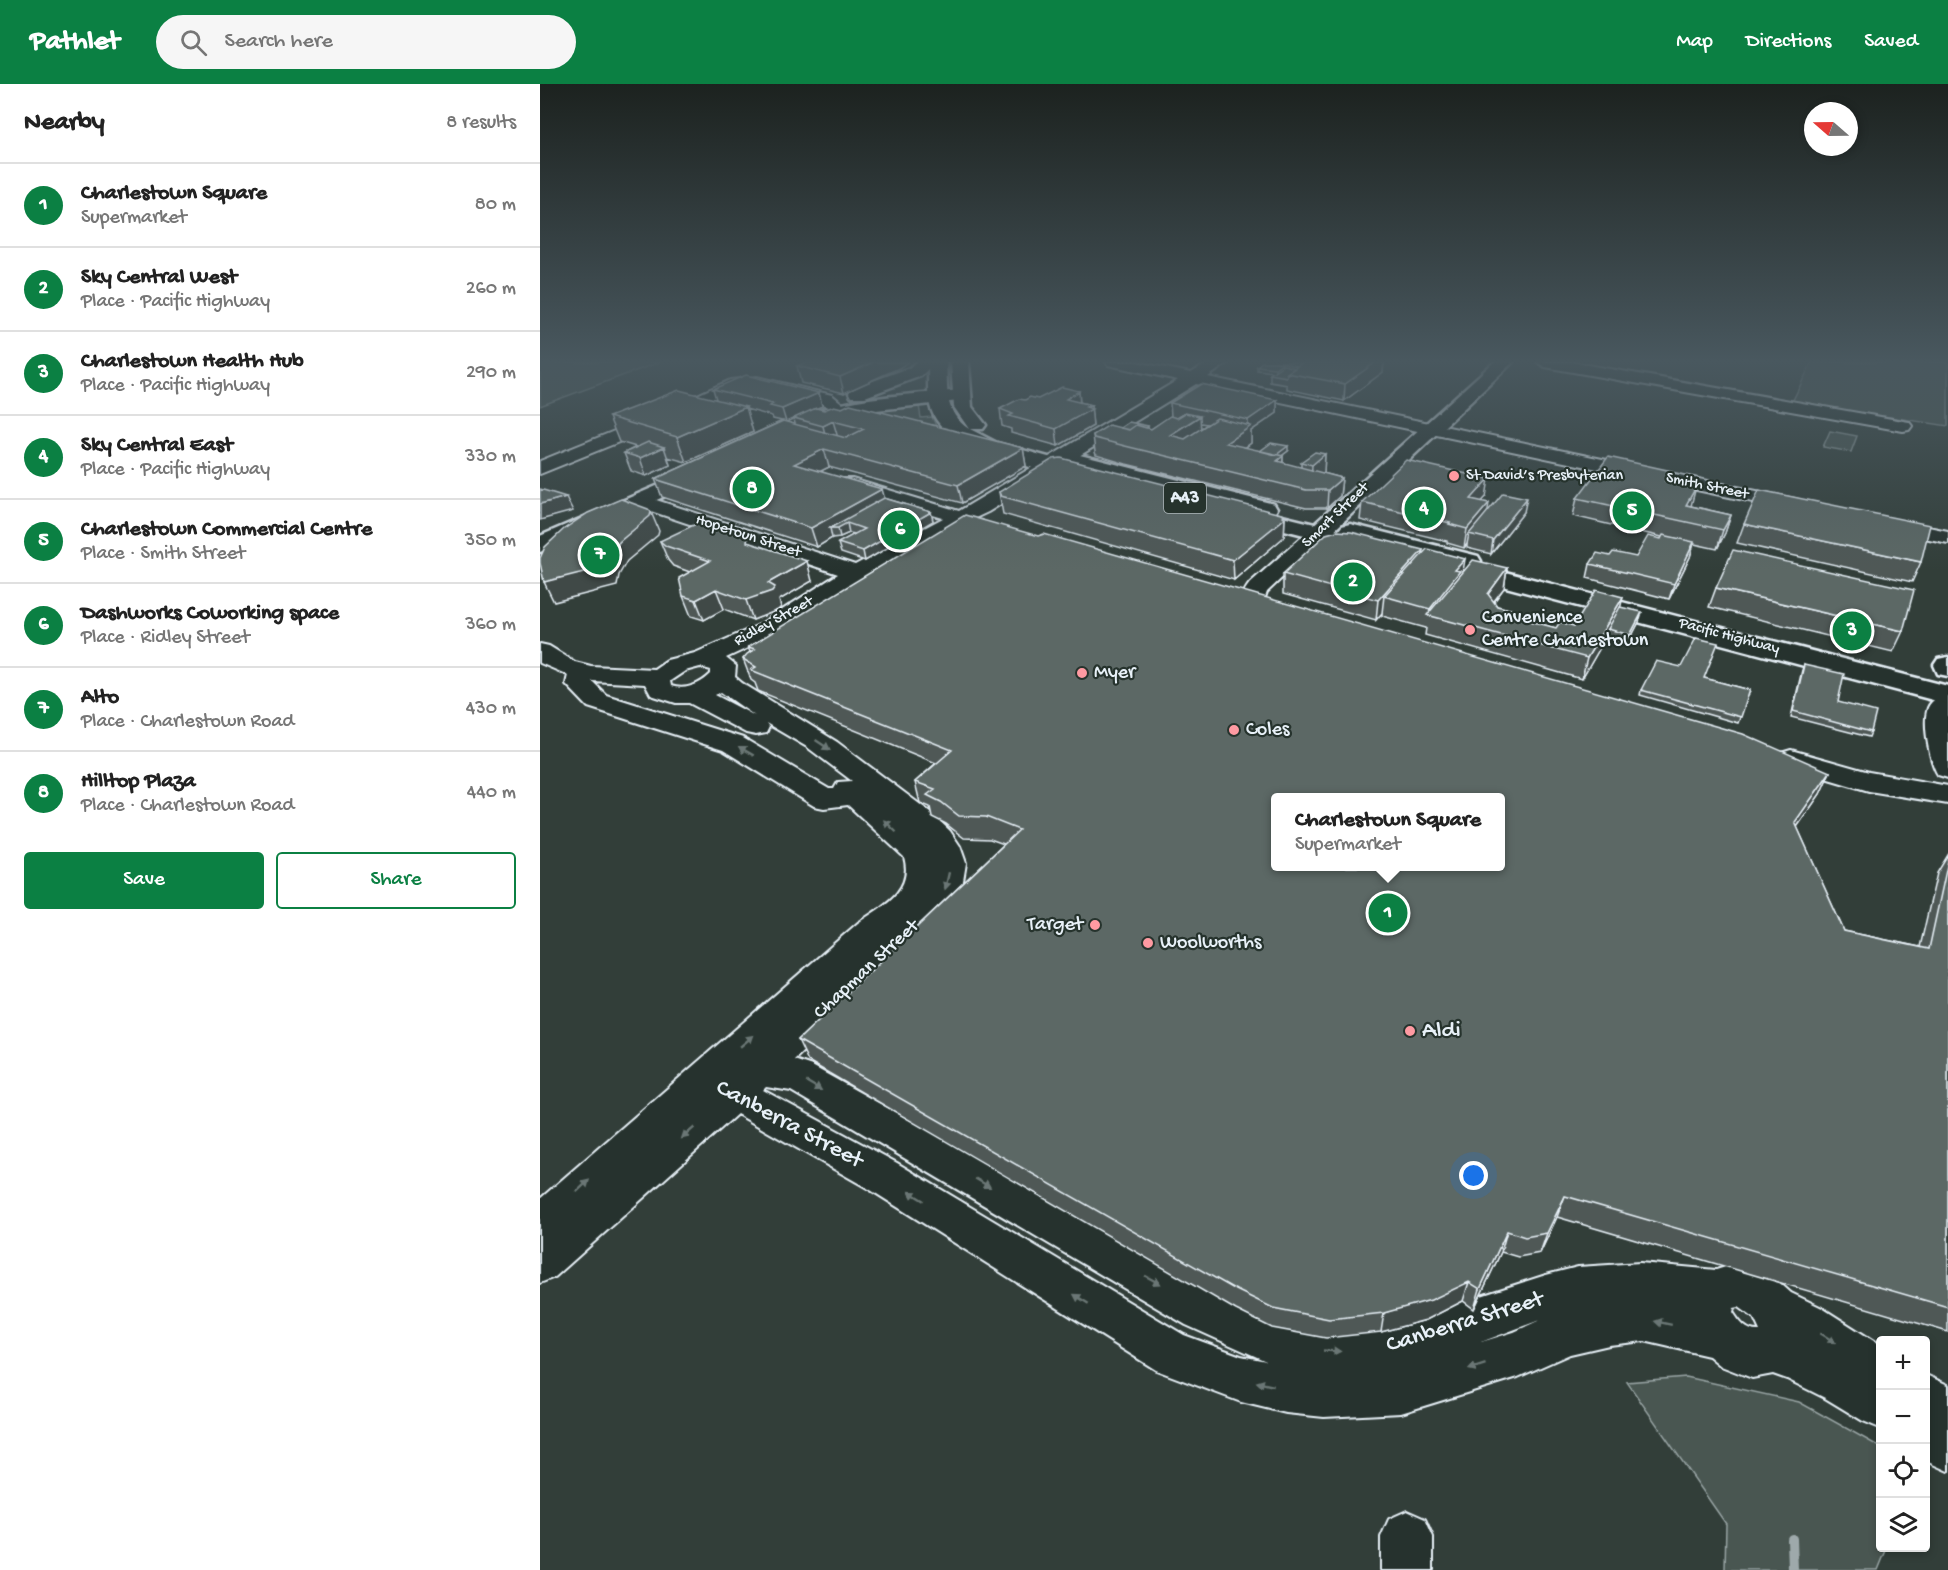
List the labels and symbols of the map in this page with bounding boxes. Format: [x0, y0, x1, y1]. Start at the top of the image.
north arrow [1804, 102, 1858, 156]
pin: 8 [732, 466, 772, 512]
place label: St David’s Presbyterian [1466, 467, 1623, 486]
marker: St David’s Presbyterian [1447, 469, 1461, 483]
street label: Smith Street [1664, 469, 1751, 505]
street label: Smart Street [1298, 478, 1375, 553]
road number: A43 [1164, 483, 1206, 513]
pin: 4 [1404, 486, 1444, 532]
pin: 5 [1612, 488, 1652, 534]
pin: 6 [880, 508, 920, 552]
street label: Hopetoun Street [693, 511, 805, 563]
pin: 7 [580, 532, 620, 578]
pin: 2 [1334, 560, 1372, 604]
street label: Ridley Street [731, 592, 818, 651]
place label: Convenience Centre Charlestown [1482, 607, 1649, 653]
pin: 3 [1832, 608, 1872, 654]
street label: Pacific Highway [1676, 614, 1782, 660]
marker: Convenience Centre Charlestown [1463, 623, 1477, 637]
place label: Myer [1094, 662, 1137, 685]
marker: Myer [1075, 666, 1089, 680]
place label: Coles [1246, 719, 1290, 742]
marker: Coles [1227, 723, 1241, 737]
one-way arrow [814, 739, 830, 751]
one-way arrow [738, 746, 754, 757]
one-way arrow [883, 819, 898, 833]
one-way arrow [942, 872, 951, 891]
pin: 1 [1368, 890, 1408, 936]
street label: Chapman Street [810, 914, 926, 1025]
place label: Target [1026, 914, 1085, 937]
marker: Target [1088, 918, 1102, 932]
place label: Woolworths [1160, 932, 1262, 955]
marker: Woolworths [1141, 936, 1155, 950]
place label: Aldi [1422, 1017, 1461, 1046]
marker: Aldi [1403, 1024, 1417, 1038]
one-way arrow [739, 1035, 754, 1048]
street label: Canberra Street [710, 1074, 870, 1177]
one-way arrow [806, 1081, 823, 1091]
one-way arrow [681, 1126, 696, 1139]
your location [1459, 1161, 1488, 1190]
one-way arrow [975, 1178, 992, 1188]
one-way arrow [576, 1180, 590, 1194]
one-way arrow [908, 1190, 924, 1202]
one-way arrow [1144, 1275, 1161, 1285]
street label: Canberra Street [1383, 1285, 1549, 1361]
one-way arrow [1073, 1293, 1089, 1304]
one-way arrow [1654, 1318, 1673, 1327]
one-way arrow [1820, 1332, 1836, 1343]
one-way arrow [1322, 1346, 1341, 1355]
one-way arrow [1468, 1363, 1486, 1373]
one-way arrow [1256, 1379, 1274, 1389]

